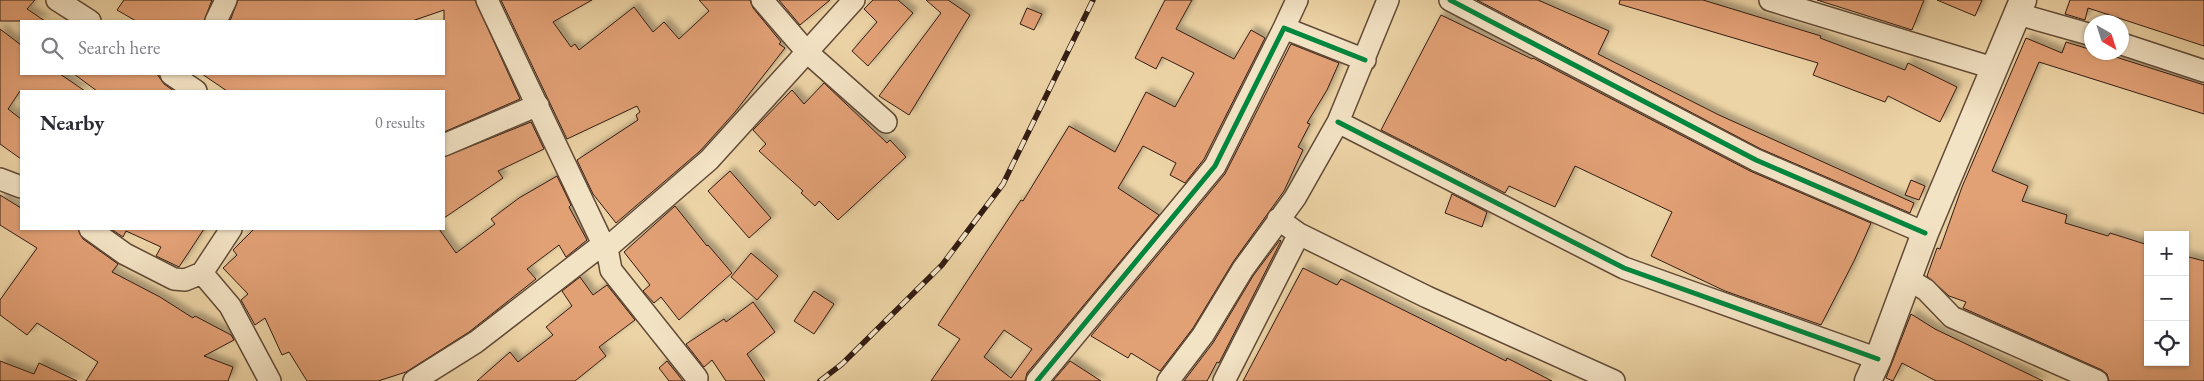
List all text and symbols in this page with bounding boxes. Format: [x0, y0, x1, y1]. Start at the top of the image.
north arrow [2084, 15, 2129, 60]
search box [20, 20, 445, 75]
icon: search [38, 34, 66, 62]
text: Search here [78, 35, 160, 60]
text: Nearby [40, 109, 104, 136]
text: 0 results [375, 112, 425, 133]
map controls [2144, 231, 2189, 366]
button: + [2144, 231, 2189, 276]
button: − [2144, 276, 2189, 321]
button: locate [2144, 321, 2189, 366]

